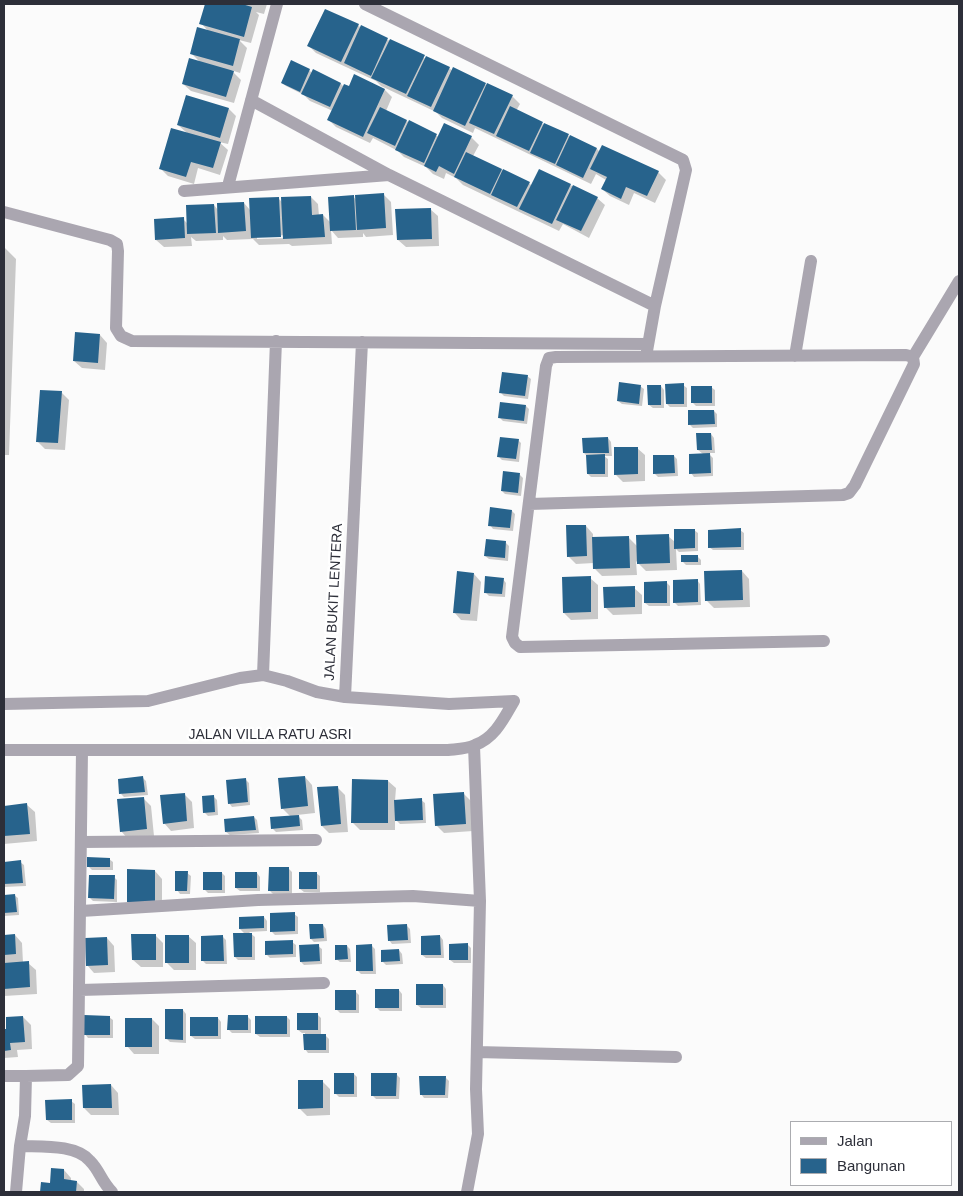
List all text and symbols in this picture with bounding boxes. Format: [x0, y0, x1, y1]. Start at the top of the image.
street label: JALAN BUKIT LENTERA [321, 523, 347, 681]
street label: JALAN VILLA RATU ASRI [188, 727, 352, 743]
legend [790, 1121, 953, 1186]
text: Jalan [837, 1132, 873, 1149]
text: Bangunan [837, 1157, 905, 1174]

